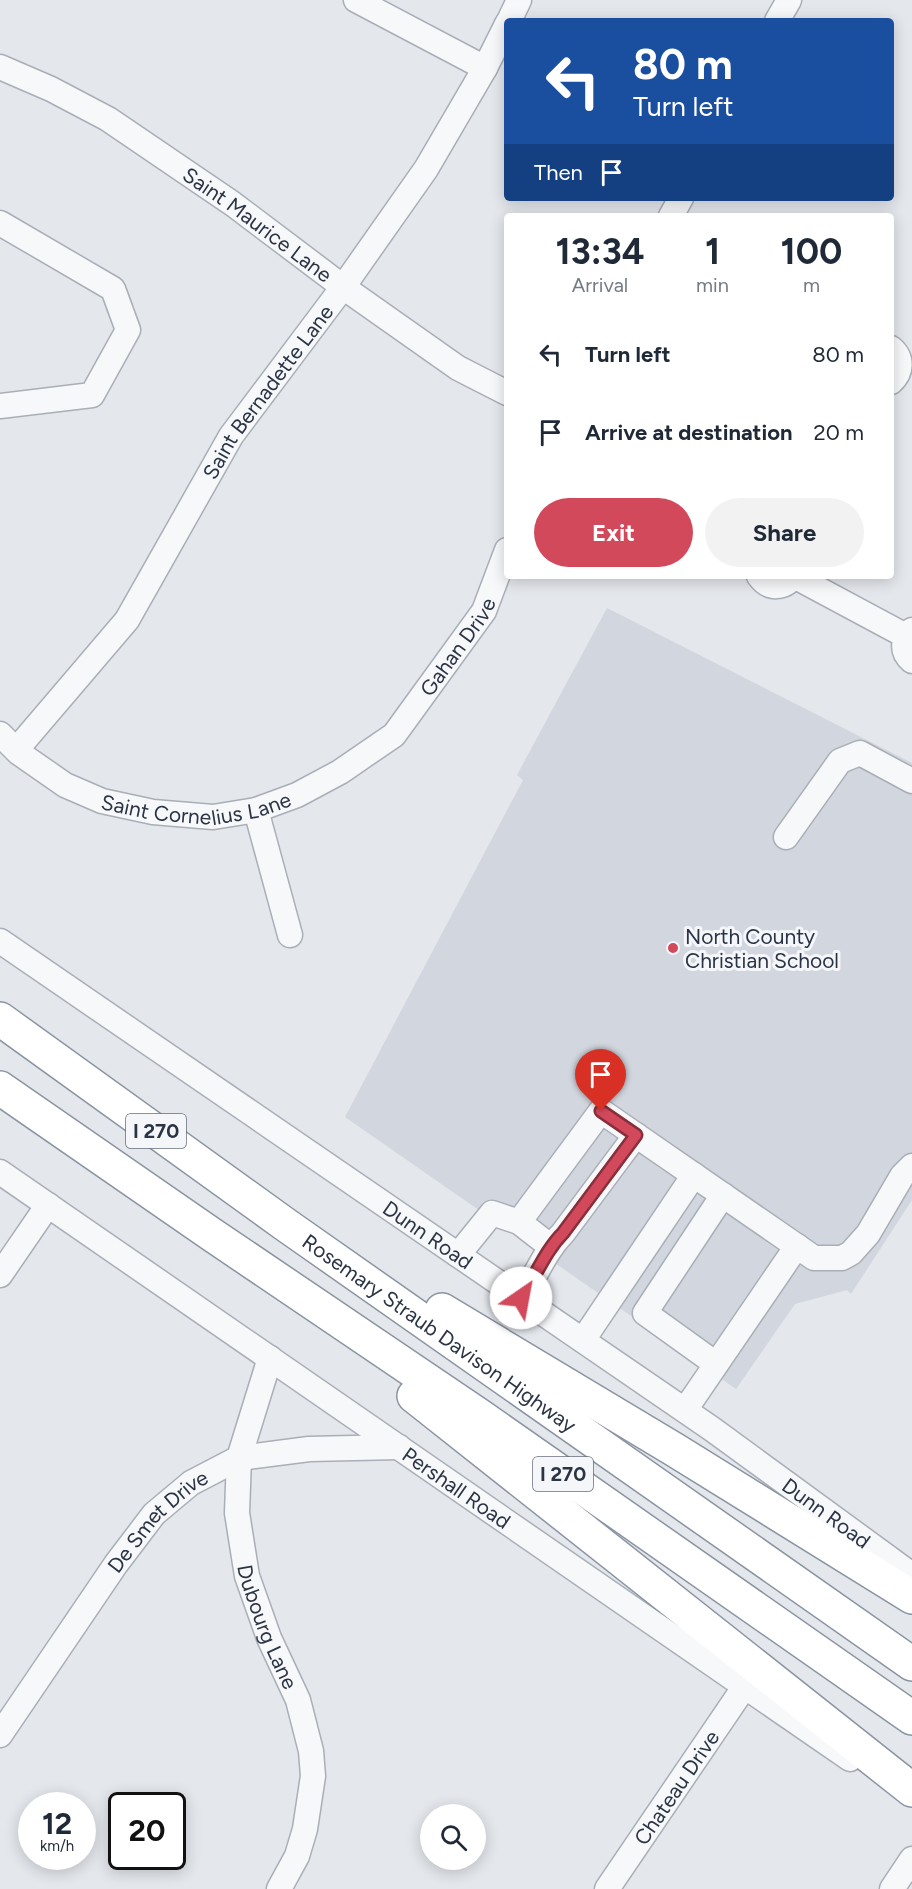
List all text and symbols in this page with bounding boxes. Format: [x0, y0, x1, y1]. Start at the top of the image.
text: 80 m [633, 39, 733, 90]
icon: left [534, 42, 612, 120]
text: Turn left [633, 90, 733, 123]
icon: arrive [595, 156, 628, 189]
text: Then [534, 159, 583, 186]
street label: Saint Maurice Lane [179, 161, 337, 287]
text: 13:34 [556, 230, 644, 273]
text: 1 [705, 230, 720, 273]
text: 100 [781, 230, 842, 273]
text: Arrival [572, 273, 628, 297]
text: min [696, 273, 729, 297]
text: m [803, 273, 820, 297]
street label: Saint Bernadette Lane [197, 300, 338, 483]
icon: left [534, 338, 567, 371]
text: Turn left [585, 341, 671, 368]
text: 80 m [812, 341, 864, 368]
icon: arrive [534, 416, 567, 449]
text: Arrive at destination [585, 419, 793, 446]
text: 20 m [813, 419, 864, 446]
button: Exit [534, 498, 693, 567]
button: Share [705, 498, 864, 567]
street label: Gahan Drive [414, 594, 500, 701]
street label: Saint Cornelius Lane [99, 786, 294, 830]
place label: North County Christian School [685, 924, 839, 973]
marker: North County Christian School [666, 941, 680, 955]
pin [575, 1049, 626, 1111]
icon: arrive [584, 1058, 617, 1091]
road number: I 270 [126, 1114, 186, 1148]
street label: Dunn Road [378, 1195, 478, 1274]
street label: Rosemary Straub Davison Highway [298, 1228, 581, 1437]
position arrow [489, 1266, 553, 1330]
street label: Pershall Road [398, 1441, 515, 1533]
road number: I 270 [533, 1457, 593, 1491]
street label: De Smet Drive [102, 1464, 212, 1577]
street label: Dunn Road [778, 1472, 876, 1553]
street label: Dubourg Lane [233, 1563, 303, 1693]
street label: Chateau Drive [628, 1725, 724, 1849]
speed limit sign: 20 [108, 1792, 186, 1870]
map controls [420, 1804, 486, 1870]
button: search [420, 1804, 486, 1870]
text: 12 [42, 1805, 72, 1842]
text: km/h [40, 1837, 74, 1855]

